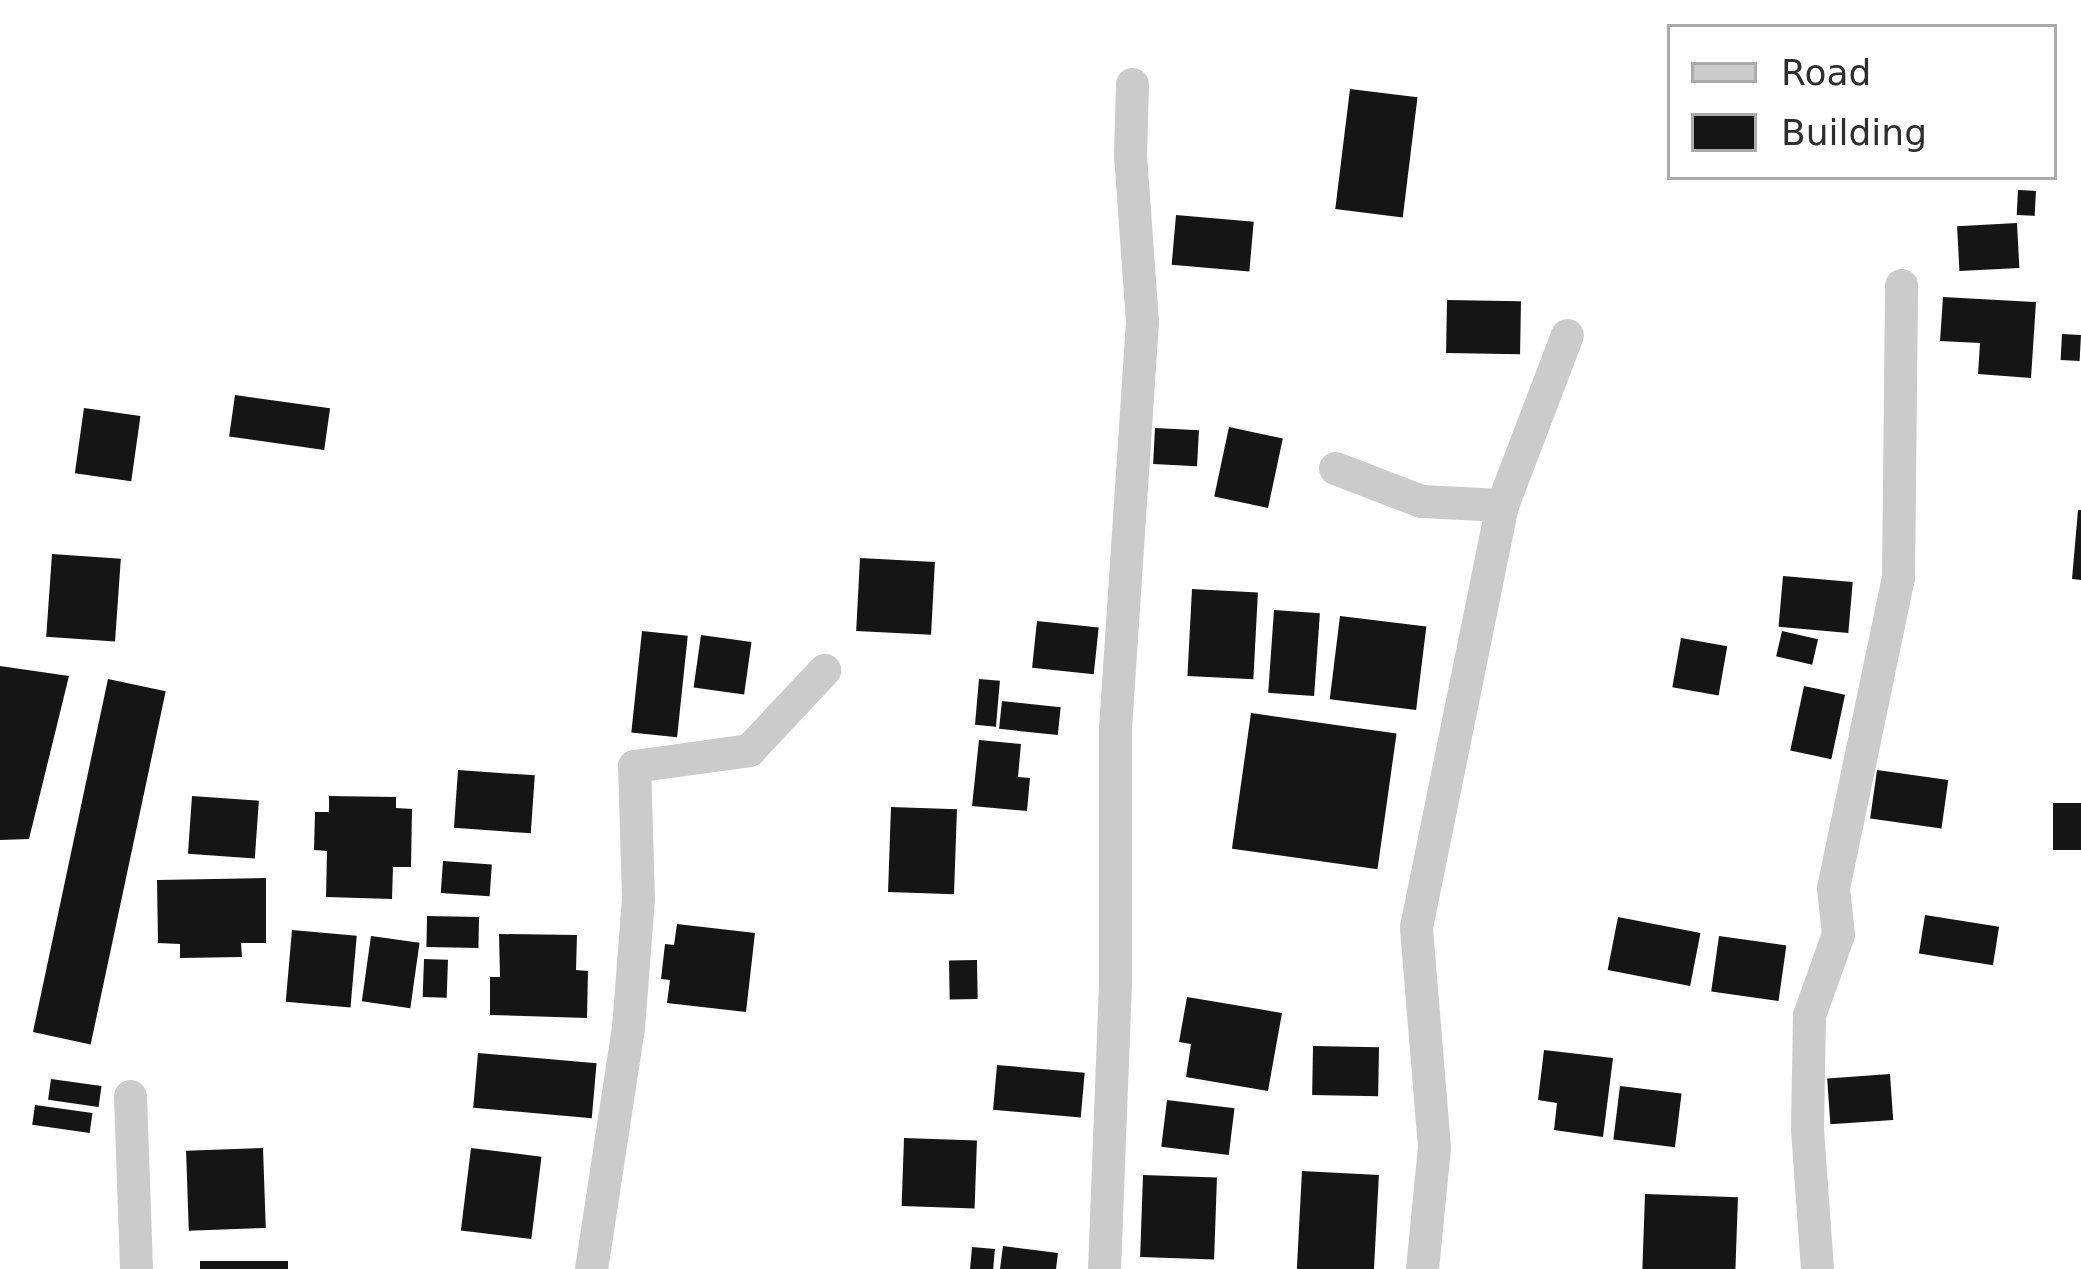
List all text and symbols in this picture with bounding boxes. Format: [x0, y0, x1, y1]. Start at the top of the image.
legend [1667, 24, 2057, 180]
text: Road [1781, 52, 1871, 93]
text: Building [1781, 112, 1927, 153]

